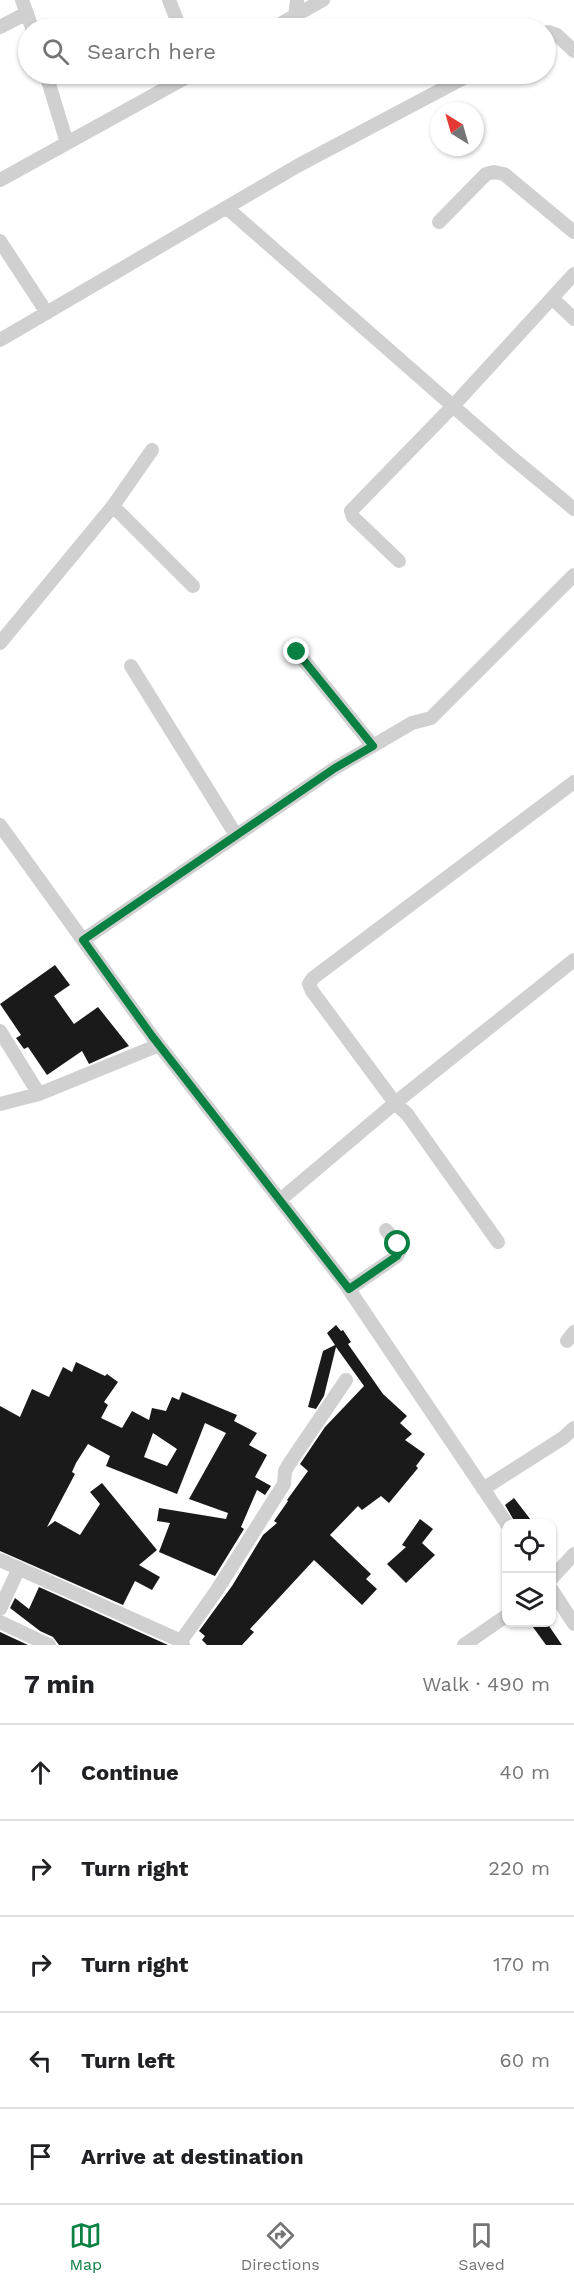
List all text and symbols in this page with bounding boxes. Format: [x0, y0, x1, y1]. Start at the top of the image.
search box [18, 18, 556, 84]
icon: search [39, 35, 72, 68]
text: Search here [87, 39, 216, 64]
north arrow [430, 102, 484, 156]
route end [283, 638, 309, 664]
route start [384, 1230, 410, 1256]
map controls [502, 1519, 556, 1627]
button: locate [502, 1519, 556, 1573]
button: layers [502, 1573, 556, 1627]
text: 7 min [24, 1669, 95, 1699]
text: Walk · 490 m [422, 1672, 550, 1696]
icon: ahead [24, 1756, 57, 1789]
text: Continue [81, 1760, 179, 1785]
text: 40 m [499, 1760, 550, 1784]
icon: right [24, 1852, 57, 1885]
text: Turn right [81, 1856, 188, 1881]
text: 220 m [488, 1856, 550, 1880]
icon: right [24, 1948, 57, 1981]
text: Turn right [81, 1952, 188, 1977]
text: 170 m [493, 1952, 550, 1976]
icon: left [24, 2044, 57, 2077]
text: Turn left [81, 2048, 175, 2073]
text: 60 m [500, 2048, 550, 2072]
icon: arrive [24, 2140, 57, 2173]
text: Arrive at destination [81, 2144, 304, 2169]
tab: Map [69, 2219, 102, 2274]
tab: Directions [241, 2219, 320, 2274]
tab: Saved [458, 2219, 505, 2274]

